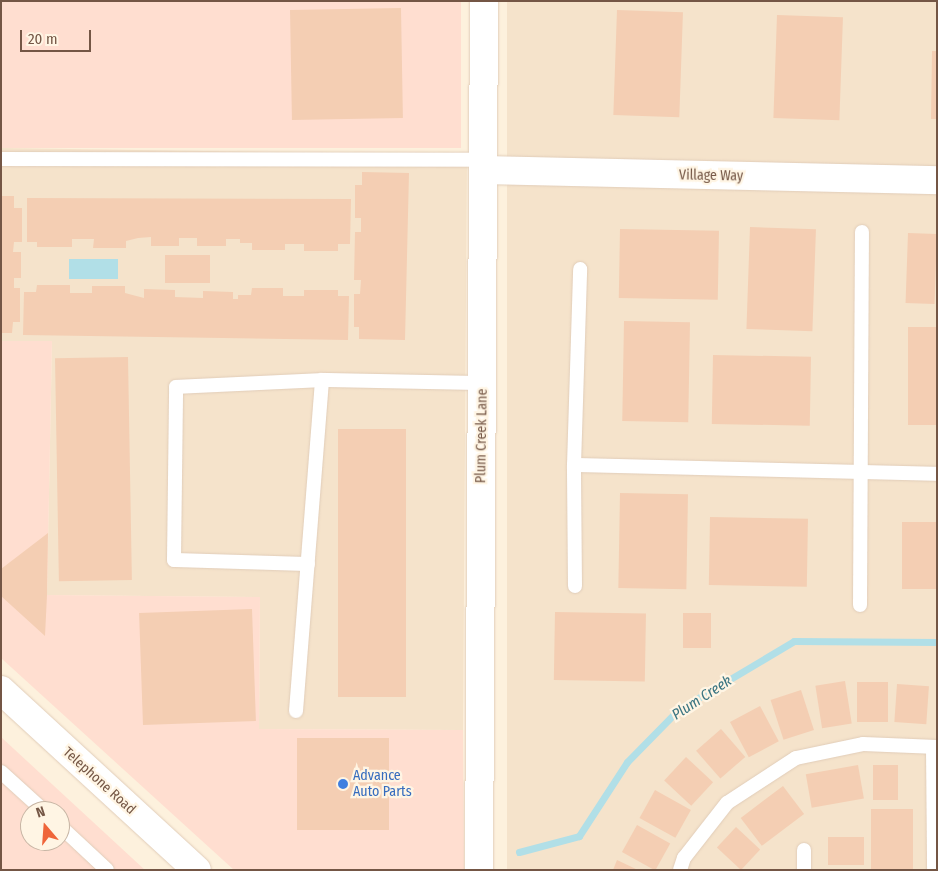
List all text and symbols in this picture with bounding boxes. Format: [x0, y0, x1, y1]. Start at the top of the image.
scale bar [22, 20, 94, 52]
text: 20 m [28, 30, 58, 48]
street label: Village Way [679, 167, 743, 185]
street label: Plum Creek Lane [473, 389, 491, 483]
water label: Plum Creek [669, 672, 735, 724]
street label: Telephone Road [59, 744, 139, 818]
place label: Advance Auto Parts [353, 768, 412, 800]
marker: Advance Auto Parts [337, 778, 349, 790]
north arrow [20, 801, 70, 851]
text: N [34, 803, 47, 822]

